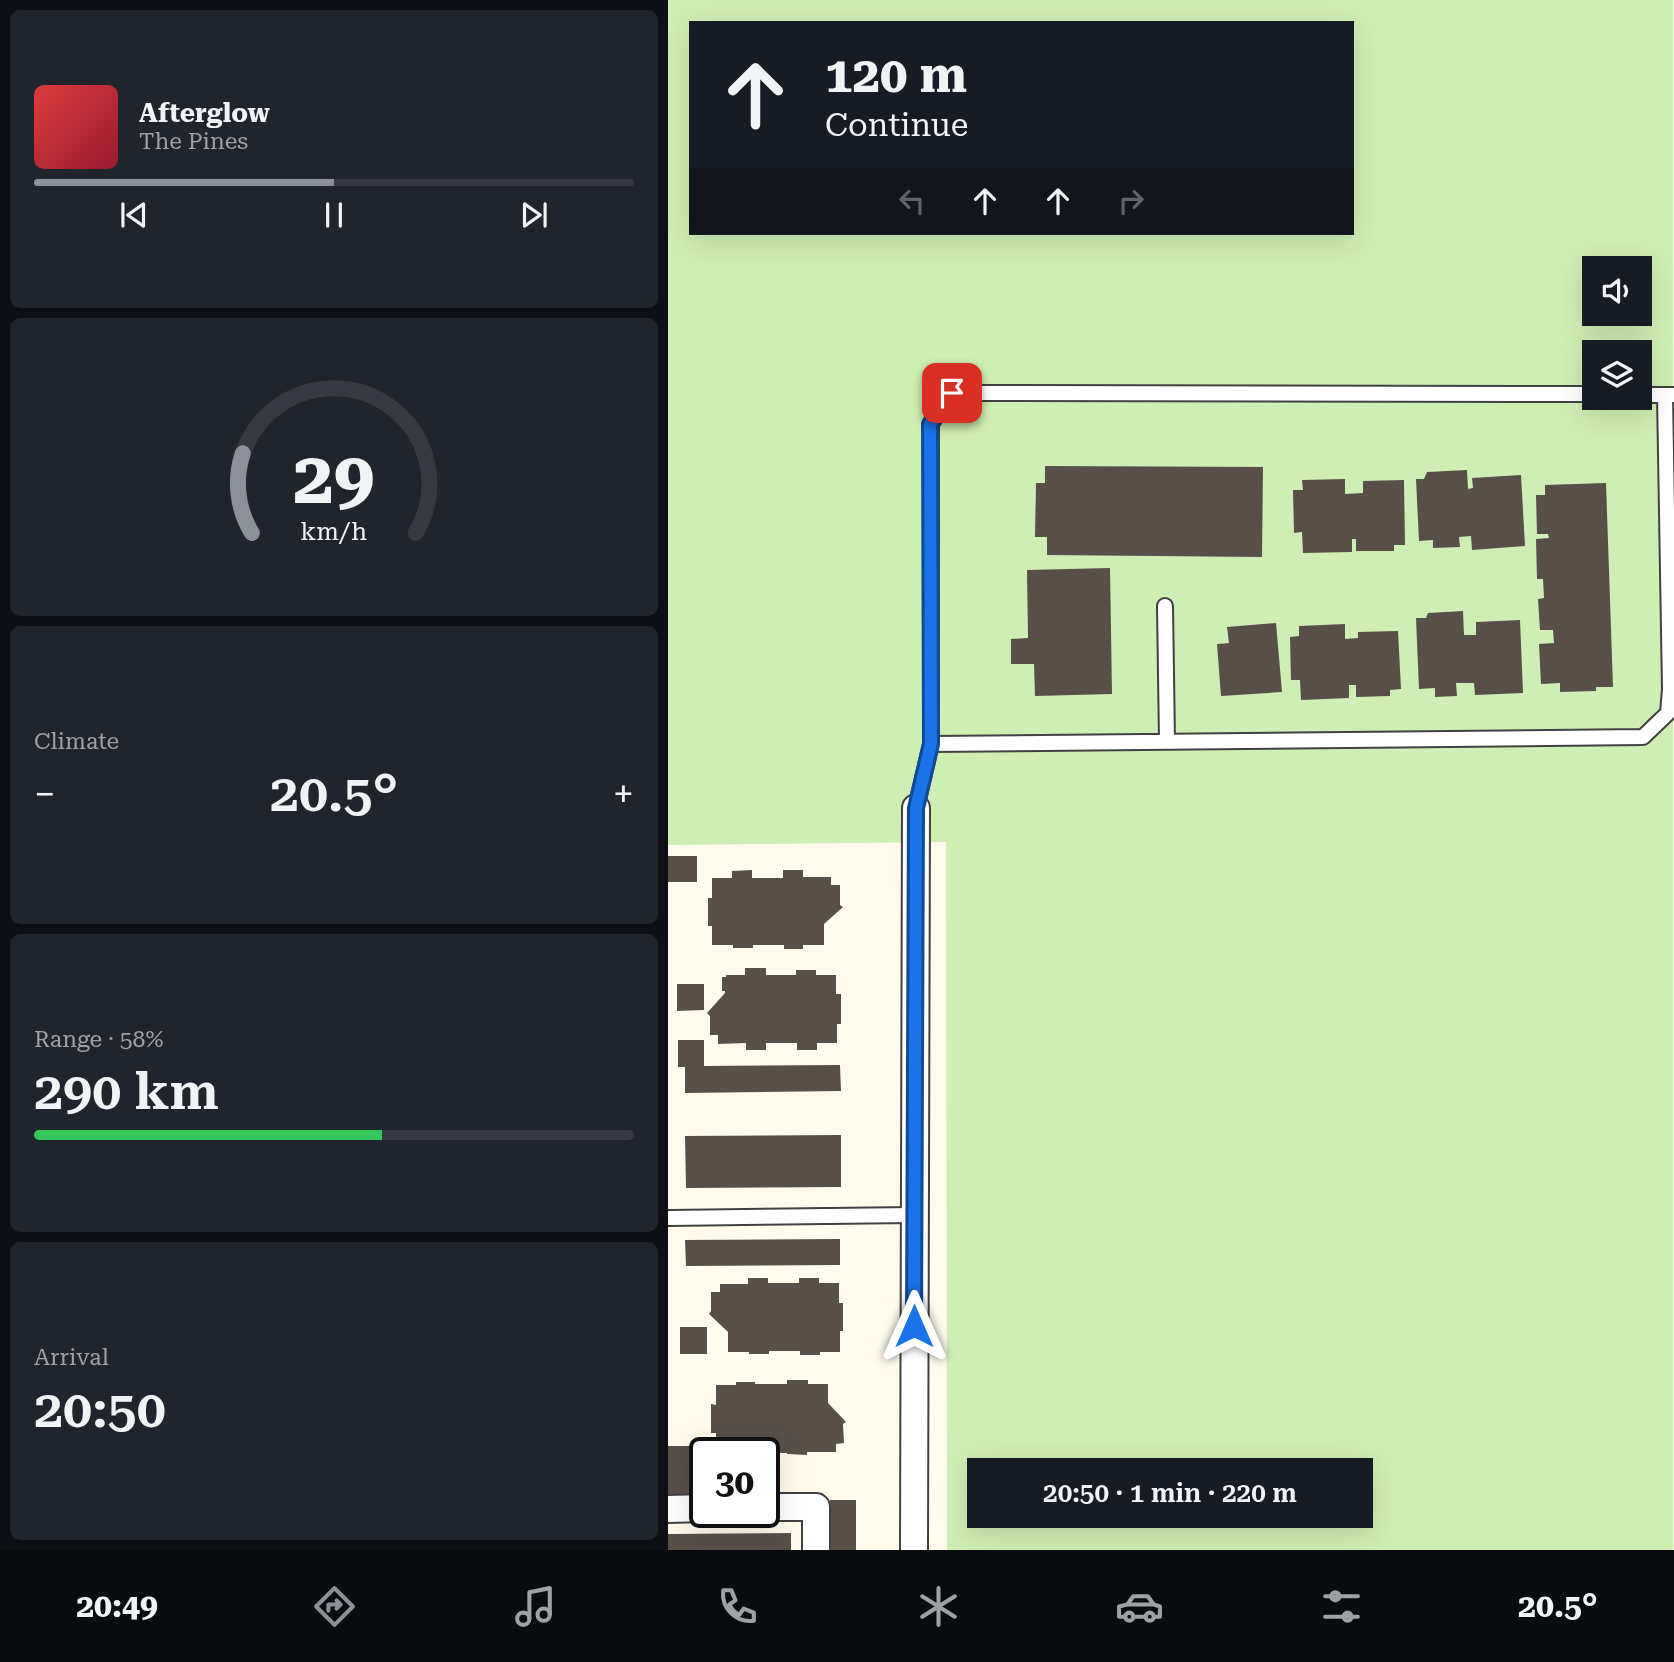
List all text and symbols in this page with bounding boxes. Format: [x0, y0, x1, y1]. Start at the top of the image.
text: 120 m [825, 47, 967, 104]
icon: ahead [710, 49, 801, 140]
text: Afterglow [139, 98, 270, 128]
text: Continue [825, 106, 968, 144]
text: The Pines [139, 128, 248, 155]
icon: left [893, 182, 931, 220]
icon: ahead [966, 182, 1004, 220]
icon: ahead [1039, 182, 1077, 220]
icon: right [1112, 182, 1150, 220]
icon: previous [115, 196, 153, 234]
icon: pause [315, 196, 353, 234]
icon: next [515, 196, 553, 234]
map controls [1582, 256, 1652, 410]
button: sound [1582, 256, 1652, 326]
button: layers [1582, 340, 1652, 410]
pin [922, 363, 982, 423]
icon: arrive [933, 374, 971, 412]
text: 29 [293, 436, 375, 521]
text: km/h [301, 517, 367, 546]
text: Climate [34, 728, 119, 755]
text: 20.5° [270, 763, 398, 824]
text: − [34, 772, 55, 816]
text: + [613, 772, 634, 816]
text: Range · 58% [34, 1026, 163, 1053]
text: 290 km [34, 1061, 219, 1122]
position arrow [877, 1289, 951, 1363]
text: Arrival [34, 1344, 109, 1371]
text: 20:50 [34, 1379, 166, 1440]
speed limit sign: 30 [689, 1437, 780, 1528]
text: 20:50 · 1 min · 220 m [1043, 1478, 1297, 1508]
icon: directions [310, 1582, 359, 1631]
icon: music [511, 1582, 560, 1631]
icon: phone [713, 1582, 762, 1631]
icon: climate [914, 1582, 963, 1631]
icon: car [1115, 1582, 1164, 1631]
icon: filters [1317, 1582, 1366, 1631]
text: 20:49 [76, 1587, 158, 1625]
text: 20.5° [1518, 1587, 1598, 1625]

